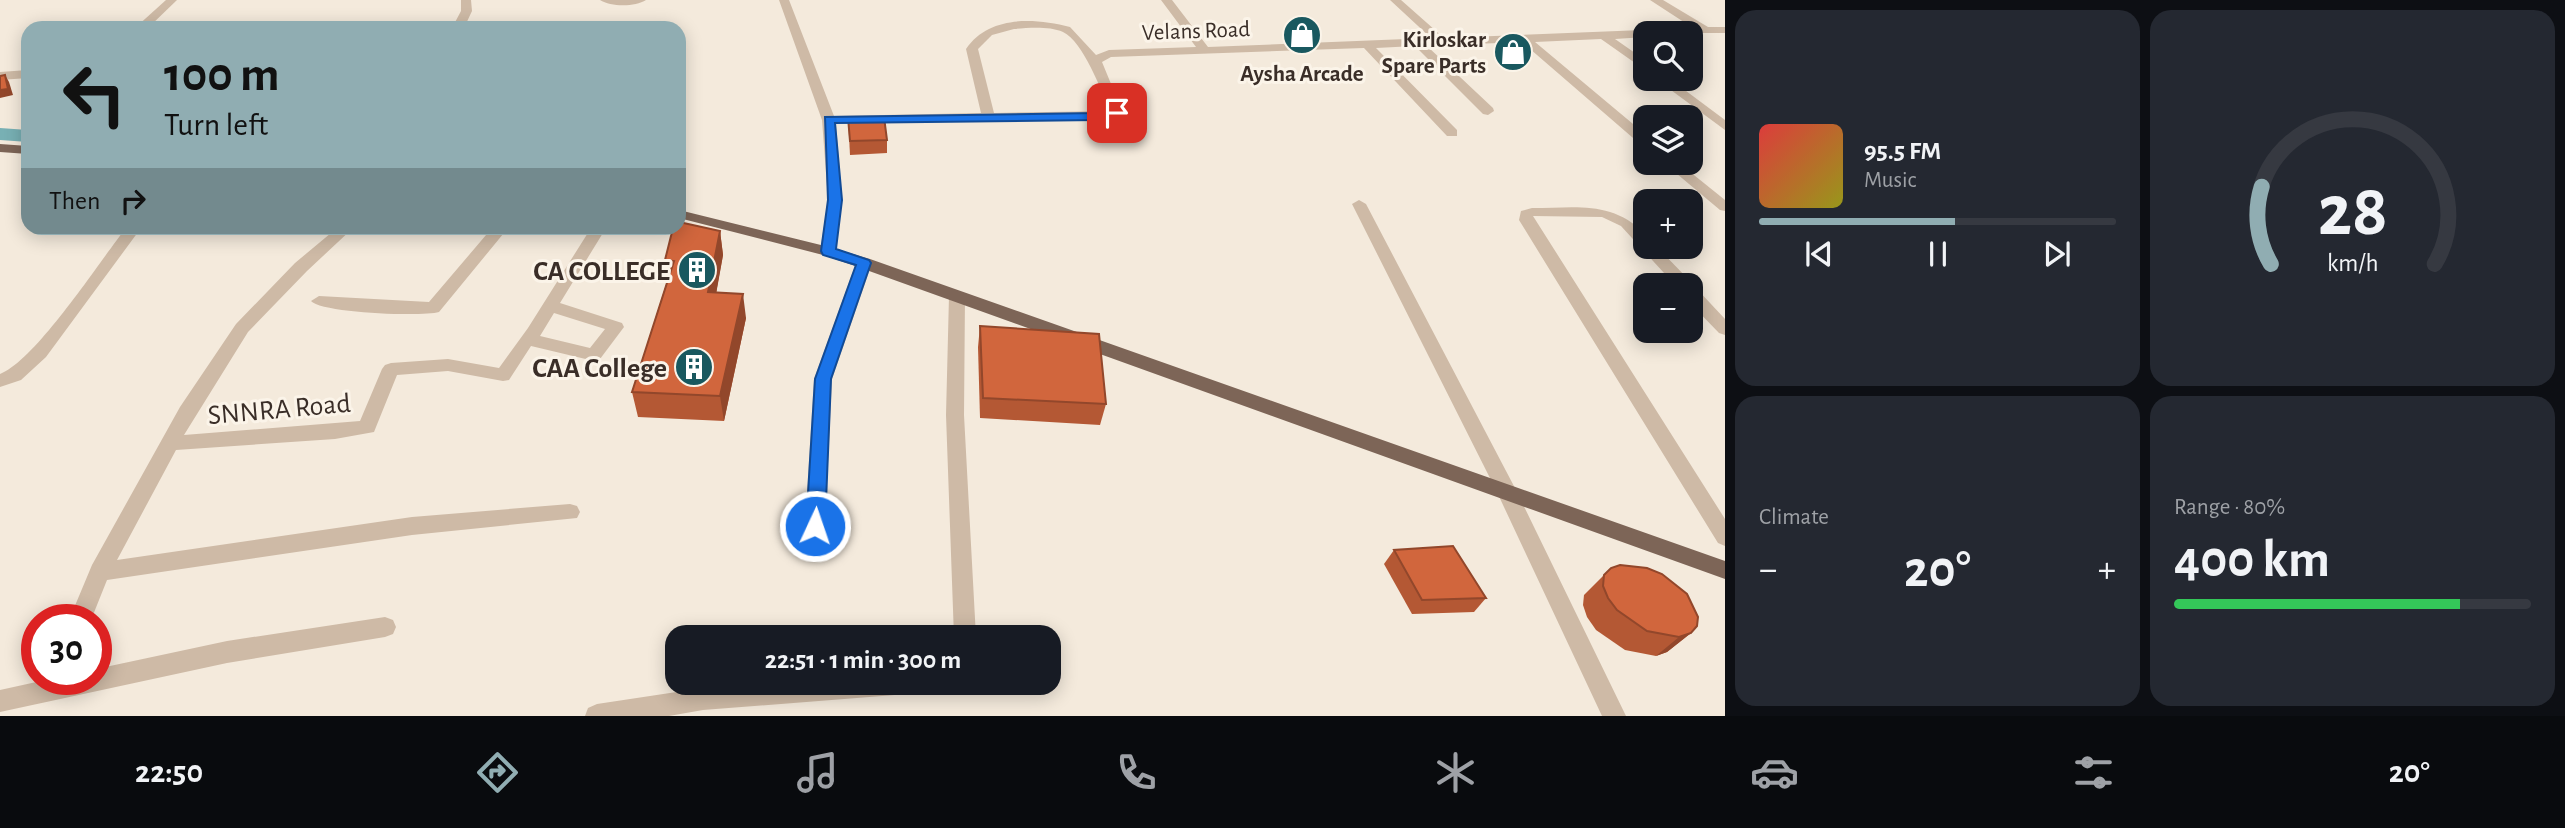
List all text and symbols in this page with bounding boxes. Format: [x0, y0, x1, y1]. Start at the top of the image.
shop icon: Aysha Arcade [1281, 14, 1323, 56]
street label: Velans Road [1141, 18, 1251, 45]
map controls [1633, 21, 1703, 343]
button: search [1633, 21, 1703, 91]
place label: Kirloskar Spare Parts [1382, 29, 1486, 78]
shop icon: Kirloskar Spare Parts [1492, 31, 1534, 73]
icon: left [49, 49, 140, 140]
text: 100 m [164, 51, 280, 100]
place label: Aysha Arcade [1240, 63, 1364, 86]
pin [1087, 83, 1147, 143]
icon: arrive [1098, 94, 1136, 132]
button: layers [1633, 105, 1703, 175]
text: Turn left [164, 109, 268, 141]
text: 95.5 FM [1864, 138, 1941, 164]
text: Music [1864, 169, 1916, 192]
text: 28 [2317, 177, 2388, 250]
icon: right [114, 182, 152, 220]
text: Then [49, 188, 100, 214]
button: + [1633, 189, 1703, 259]
icon: previous [1800, 235, 1838, 273]
icon: pause [1919, 235, 1957, 273]
icon: next [2038, 235, 2076, 273]
building icon: CA COLLEGE [676, 249, 718, 291]
text: km/h [2327, 251, 2378, 276]
place label: CA COLLEGE [533, 258, 670, 286]
button: − [1633, 273, 1703, 343]
building icon: CAA College [673, 346, 715, 388]
place label: CAA College [532, 355, 667, 383]
street label: SNNRA Road [206, 390, 352, 430]
position arrow [778, 489, 852, 563]
text: Range · 80% [2174, 496, 2285, 519]
text: Climate [1759, 506, 1829, 529]
text: 400 km [2174, 534, 2330, 586]
text: 20° [1904, 544, 1971, 596]
text: − [1759, 551, 1777, 589]
text: + [2098, 551, 2116, 589]
speed limit sign: 30 [21, 604, 112, 695]
text: 22:51 · 1 min · 300 m [765, 647, 961, 673]
icon: directions [473, 748, 522, 797]
icon: music [793, 748, 842, 797]
icon: phone [1112, 748, 1161, 797]
icon: climate [1431, 748, 1480, 797]
icon: car [1750, 748, 1799, 797]
icon: filters [2069, 748, 2118, 797]
text: 22:50 [135, 756, 203, 788]
text: 20° [2389, 756, 2430, 788]

